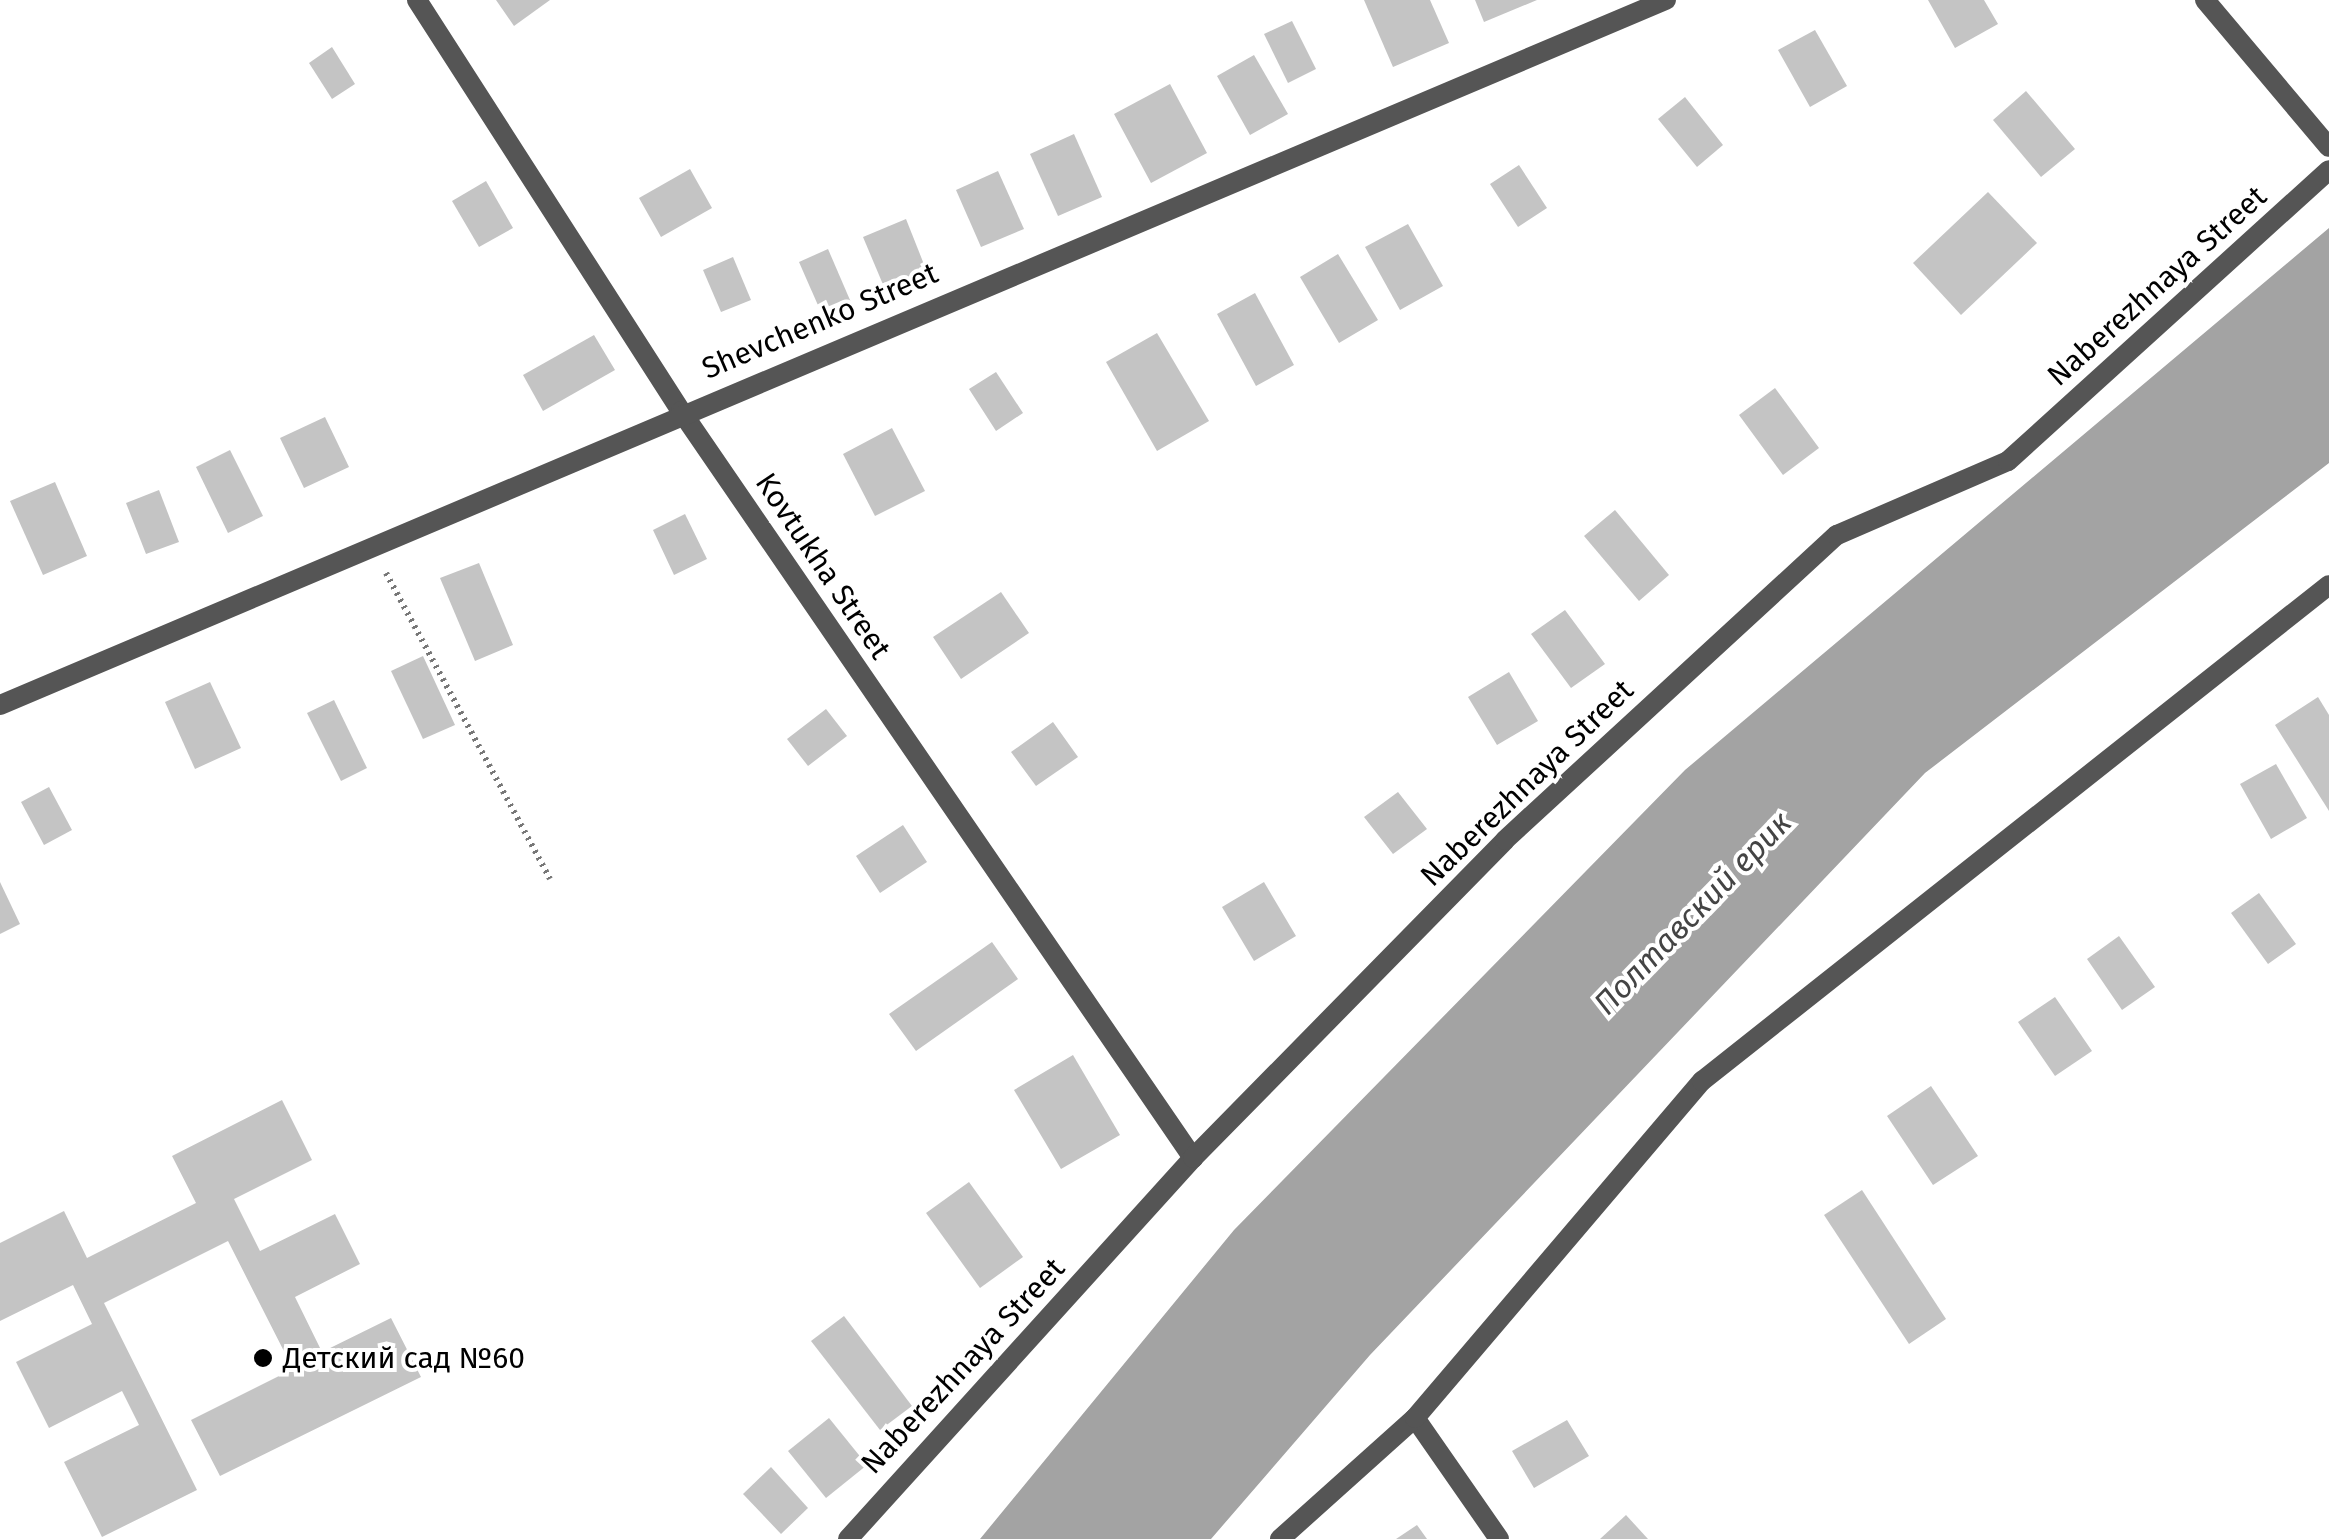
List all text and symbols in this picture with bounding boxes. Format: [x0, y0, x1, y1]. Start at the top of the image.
street label: Naberezhnaya Street [2040, 178, 2274, 394]
street label: Shevchenko Street [697, 255, 943, 387]
street label: Kovtukha Street [748, 466, 898, 666]
street label: Naberezhnaya Street [1413, 672, 1641, 894]
water label: Полтавский ерик [1586, 803, 1800, 1023]
street label: Naberezhnaya Street [854, 1251, 1072, 1481]
place label: Детский сад №60 [283, 1340, 525, 1376]
marker: Детский сад №60 [252, 1347, 274, 1369]

